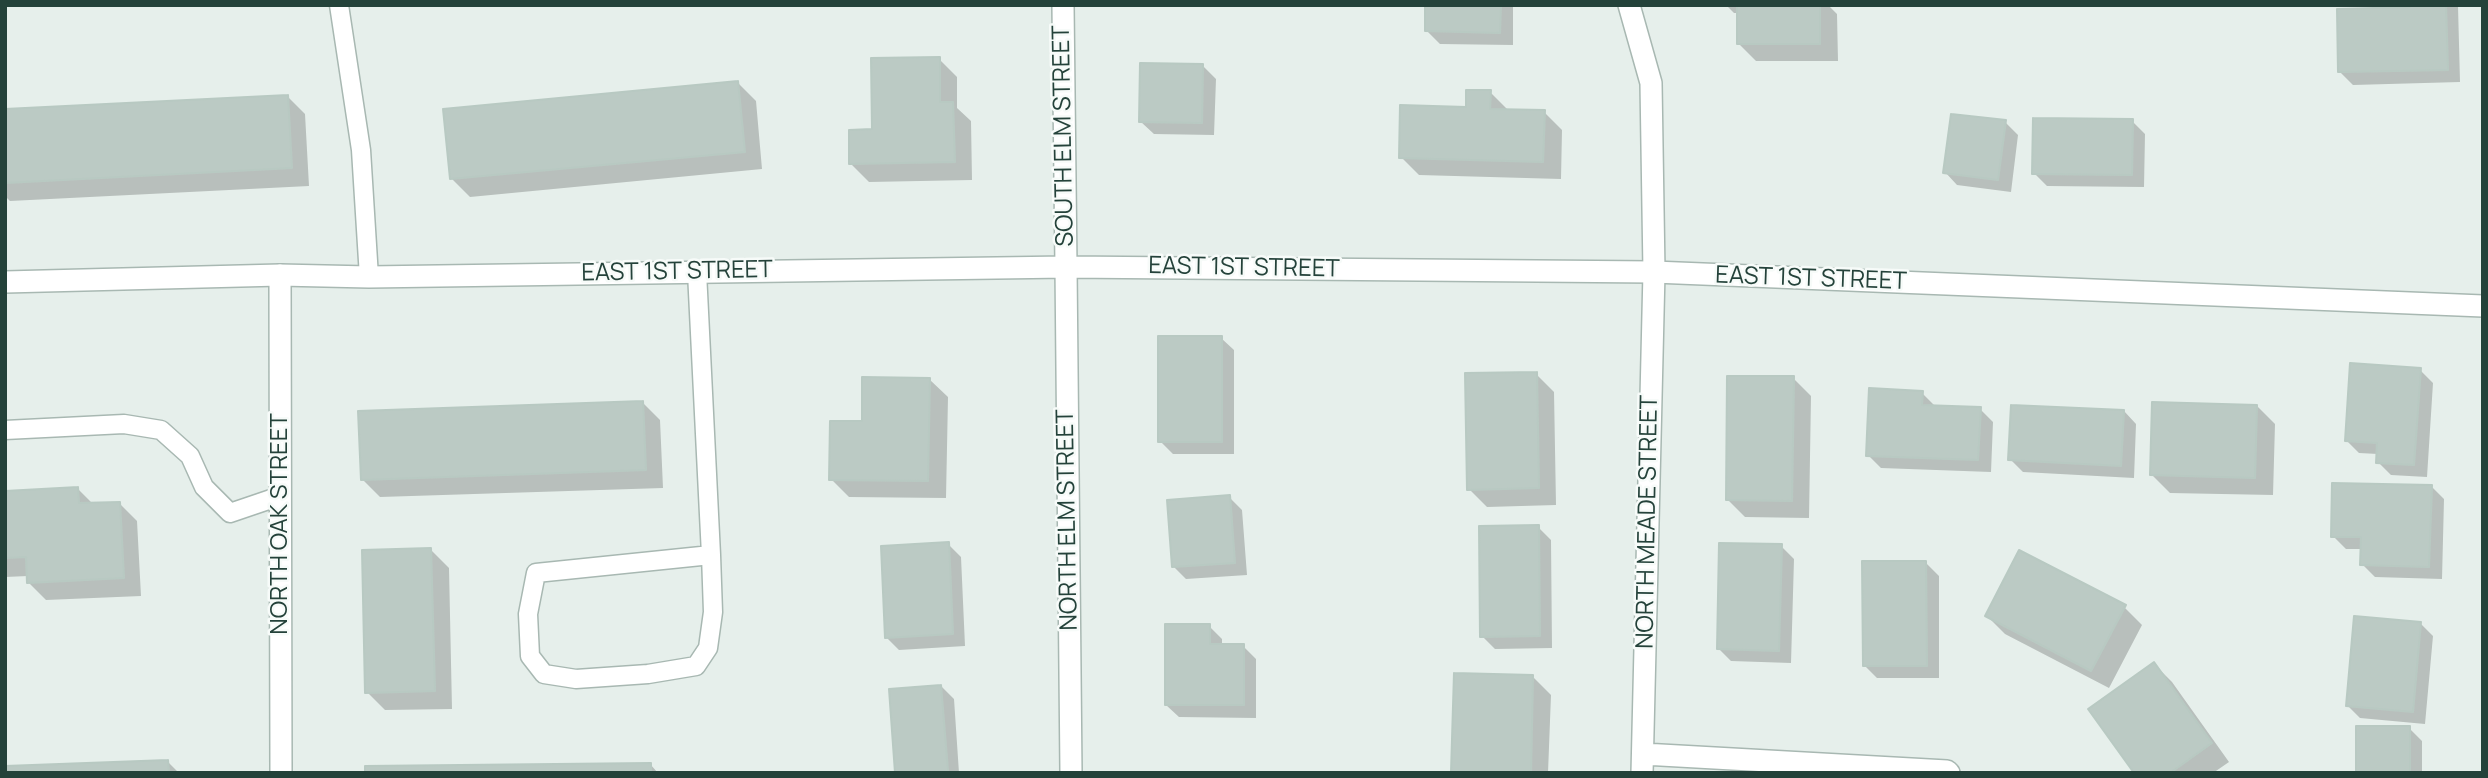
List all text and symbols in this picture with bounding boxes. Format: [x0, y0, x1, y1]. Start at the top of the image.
street label: SOUTH ELM STREET [1048, 25, 1080, 247]
street label: EAST 1ST STREET [1148, 252, 1340, 284]
street label: EAST 1ST STREET [581, 256, 773, 288]
street label: EAST 1ST STREET [1715, 261, 1907, 297]
street label: NORTH MEADE STREET [1631, 395, 1665, 649]
street label: NORTH ELM STREET [1052, 409, 1084, 631]
street label: NORTH OAK STREET [266, 413, 294, 635]

